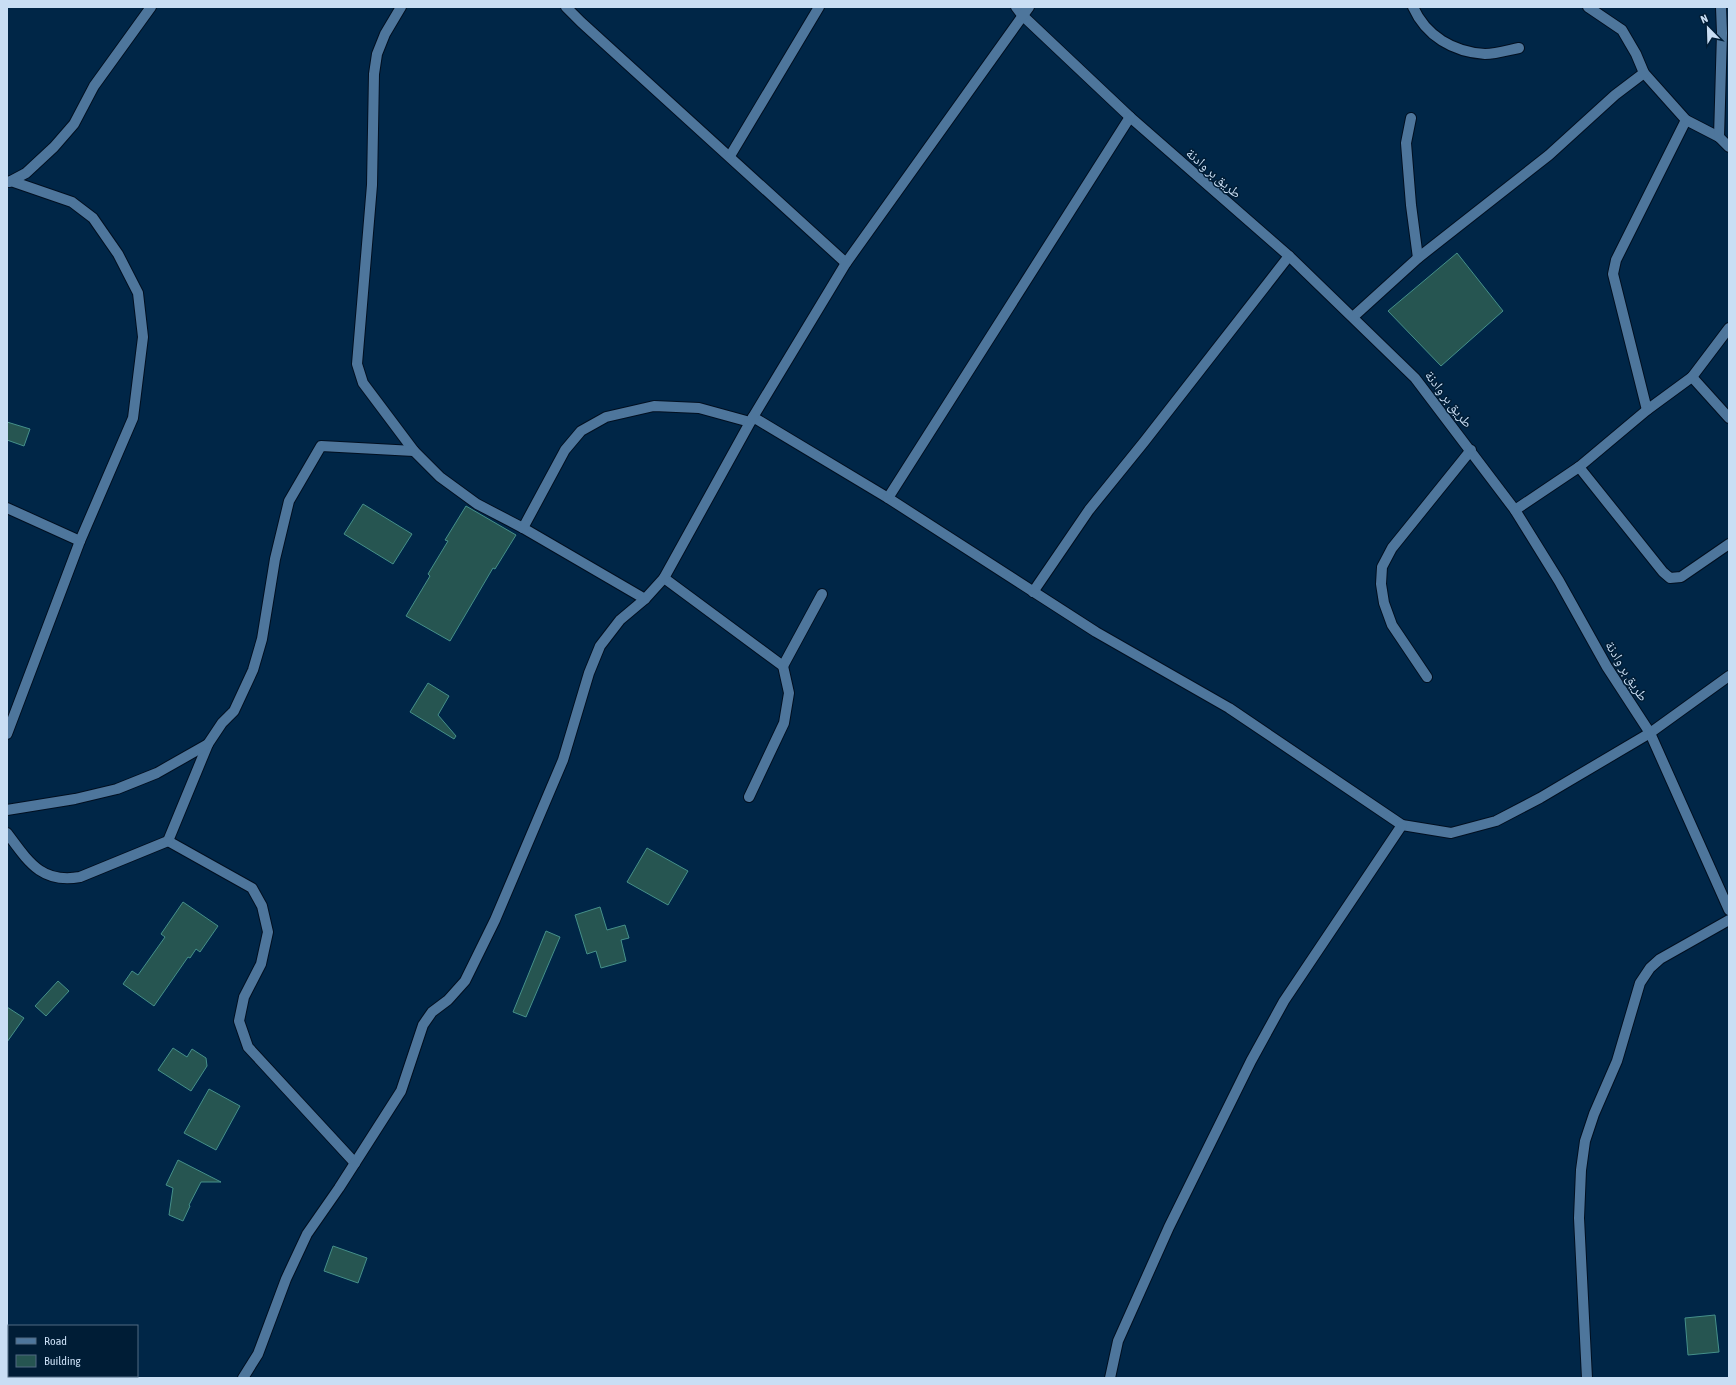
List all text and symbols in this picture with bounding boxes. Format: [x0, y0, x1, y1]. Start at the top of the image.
north arrow [1688, 8, 1728, 48]
text: N [1699, 12, 1709, 26]
street label: طريق بر وادنة [1182, 145, 1245, 203]
street label: طريق بر وادنة [1420, 367, 1476, 432]
street label: طريق بر وادنة [1601, 638, 1652, 705]
legend [8, 1325, 138, 1377]
text: Road [44, 1334, 67, 1348]
text: Building [44, 1354, 82, 1368]

